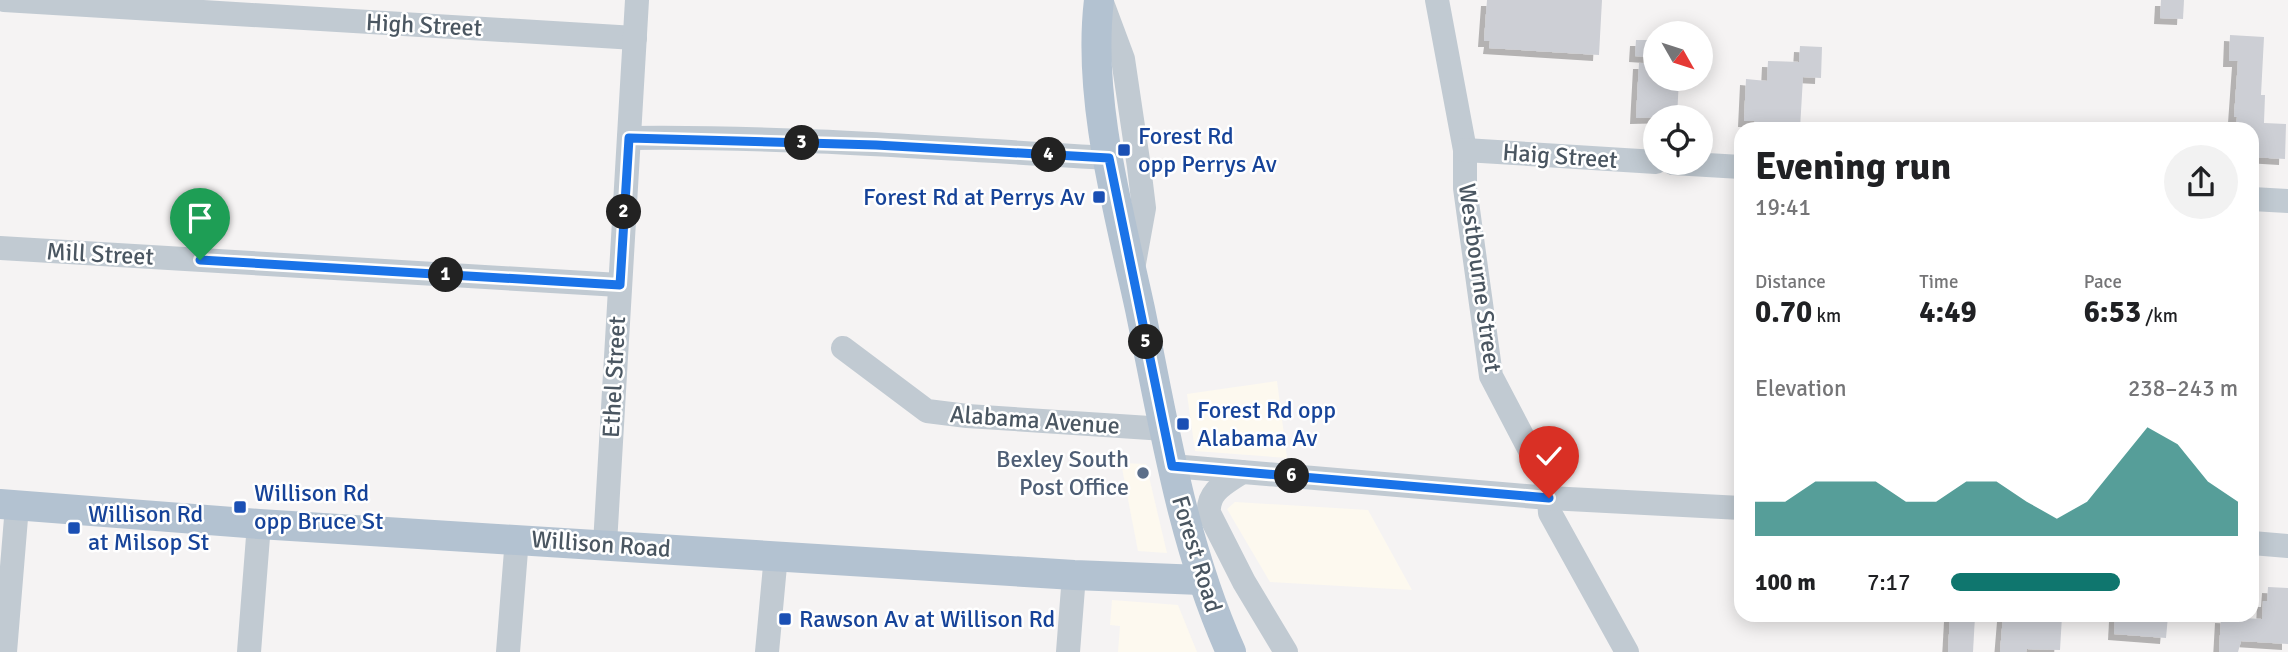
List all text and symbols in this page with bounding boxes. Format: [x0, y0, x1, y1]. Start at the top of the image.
street label: High Street [365, 7, 483, 43]
north arrow [1643, 21, 1713, 91]
map controls [1643, 21, 1713, 175]
button: locate [1643, 105, 1713, 175]
place label: Forest Rd opp Perrys Av [1138, 121, 1277, 179]
pin: 3 [784, 125, 820, 160]
text: 3 [796, 130, 807, 154]
street label: Haig Street [1501, 137, 1619, 175]
pin: 4 [1032, 138, 1066, 172]
text: 4 [1043, 142, 1054, 166]
marker: Forest Rd opp Perrys Av [1116, 142, 1132, 158]
text: Evening run [1755, 143, 1951, 190]
button: share [2164, 145, 2238, 219]
place label: Forest Rd at Perrys Av [863, 182, 1085, 212]
street label: Westbourne Street [1452, 182, 1508, 374]
pin [170, 188, 230, 260]
marker: Forest Rd at Perrys Av [1091, 189, 1107, 205]
text: 19:41 [1755, 193, 1811, 222]
pin: 2 [606, 194, 642, 230]
icon: arrive [181, 199, 219, 237]
text: 2 [618, 199, 629, 223]
street label: Mill Street [46, 236, 154, 272]
pin: 1 [428, 258, 464, 292]
text: 1 [440, 262, 451, 286]
text: Distance [1755, 270, 1826, 294]
text: Time [1919, 270, 1958, 294]
text: Pace [2084, 270, 2122, 294]
text: 0.70 [1755, 294, 1812, 331]
text: 4:49 [1919, 294, 1977, 331]
text: 6:53 [2084, 294, 2141, 331]
text: km [1812, 304, 1841, 328]
text: /km [2141, 304, 2178, 328]
street label: Ethel Street [596, 315, 632, 439]
pin: 5 [1128, 324, 1164, 360]
text: 5 [1140, 329, 1151, 353]
text: Elevation [1755, 374, 1847, 403]
text: 238–243 m [2128, 374, 2238, 403]
place label: Forest Rd opp Alabama Av [1197, 395, 1336, 453]
street label: Alabama Avenue [949, 399, 1121, 441]
marker: Forest Rd opp Alabama Av [1175, 416, 1191, 432]
pin [1519, 426, 1579, 498]
icon: check [1530, 437, 1568, 475]
place label: Bexley South Post Office [996, 444, 1129, 502]
pin: 6 [1274, 458, 1310, 494]
text: 6 [1286, 463, 1297, 487]
marker: Bexley South Post Office [1135, 465, 1151, 481]
place label: Willison Rd opp Bruce St [254, 478, 383, 536]
street label: Forest Road [1165, 492, 1229, 616]
place label: Willison Rd at Milsop St [88, 499, 209, 557]
marker: Willison Rd opp Bruce St [232, 499, 248, 515]
marker: Willison Rd at Milsop St [66, 520, 82, 536]
street label: Willison Road [530, 524, 672, 564]
text: 100 m [1755, 568, 1816, 597]
text: 7:17 [1867, 568, 1910, 597]
place label: Rawson Av at Willison Rd [799, 604, 1055, 634]
marker: Rawson Av at Willison Rd [777, 611, 793, 627]

